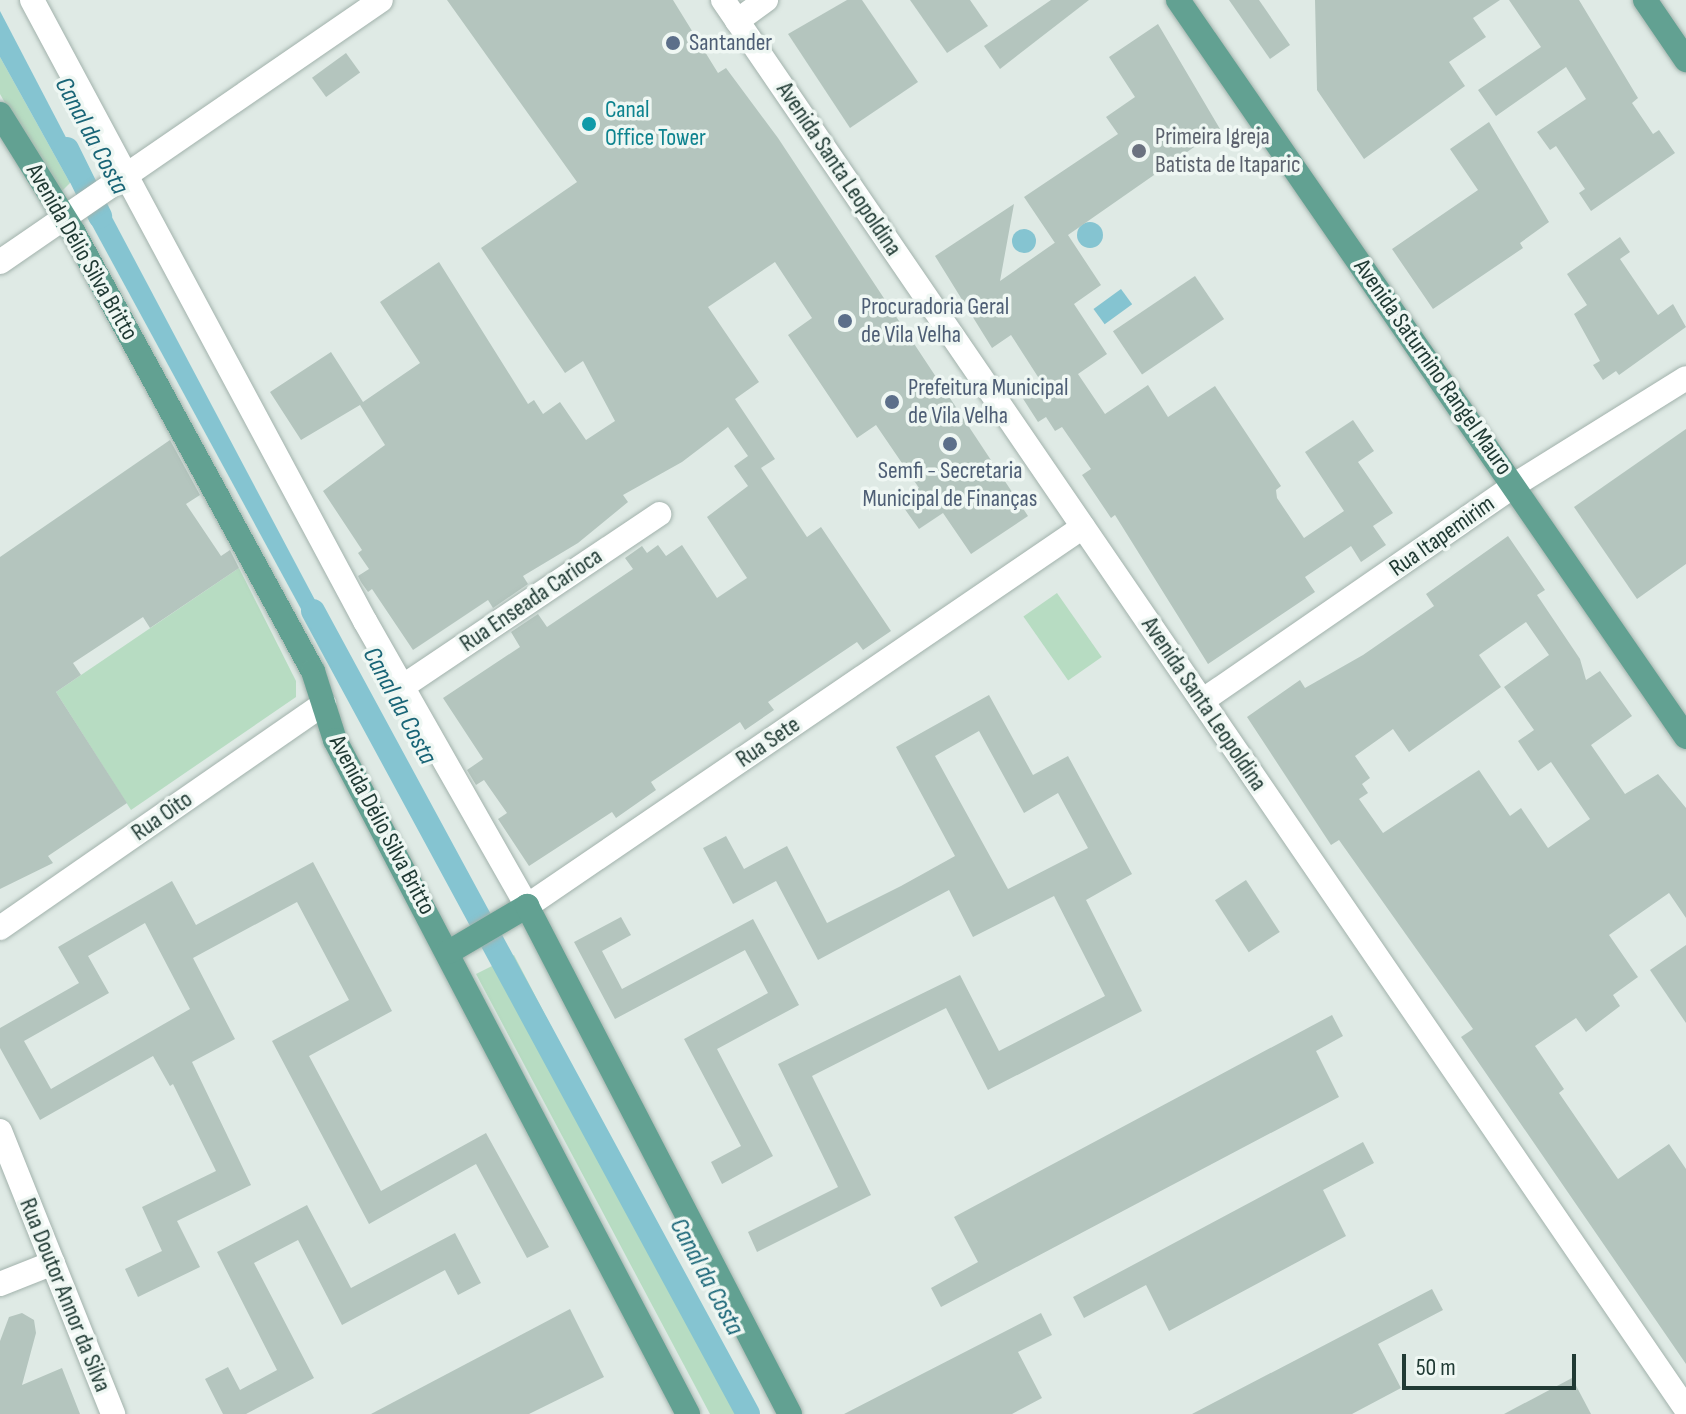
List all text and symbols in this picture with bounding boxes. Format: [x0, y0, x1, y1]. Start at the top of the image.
place label: Santander [689, 29, 772, 57]
marker: Santander [664, 34, 682, 52]
water label: Canal da Costa [47, 72, 135, 200]
street label: Avenida Santa Leopoldina [770, 77, 908, 261]
place label: Canal Office Tower [605, 96, 706, 152]
marker: Canal Office Tower [580, 115, 598, 133]
place label: Primeira Igreja Batista de Itaparic [1155, 123, 1301, 179]
marker: Primeira Igreja Batista de Itaparic [1130, 142, 1148, 160]
street label: Avenida Délio Silva Britto [20, 159, 144, 345]
street label: Avenida Saturnino Rangel Mauro [1348, 254, 1518, 480]
place label: Procuradoria Geral de Vila Velha [861, 293, 1009, 349]
marker: Procuradoria Geral de Vila Velha [836, 312, 854, 330]
place label: Prefeitura Municipal de Vila Velha [908, 374, 1068, 430]
marker: Prefeitura Municipal de Vila Velha [883, 393, 901, 411]
marker: Semfi - Secretaria Municipal de Finanças [941, 435, 959, 453]
place label: Semfi - Secretaria Municipal de Finanças [863, 457, 1037, 513]
street label: Rua Itapemirim [1384, 489, 1500, 583]
street label: Rua Enseada Carioca [454, 542, 608, 658]
street label: Avenida Santa Leopoldina [1135, 612, 1273, 796]
water label: Canal da Costa [355, 642, 443, 770]
street label: Rua Sete [731, 710, 805, 774]
street label: Avenida Délio Silva Britto [323, 730, 441, 920]
street label: Rua Oito [126, 785, 198, 847]
street label: Rua Doutor Annor da Silva [13, 1194, 117, 1396]
water label: Canal da Costa [662, 1213, 750, 1341]
scale bar [1406, 1338, 1580, 1388]
text: 50 m [1416, 1353, 1456, 1382]

